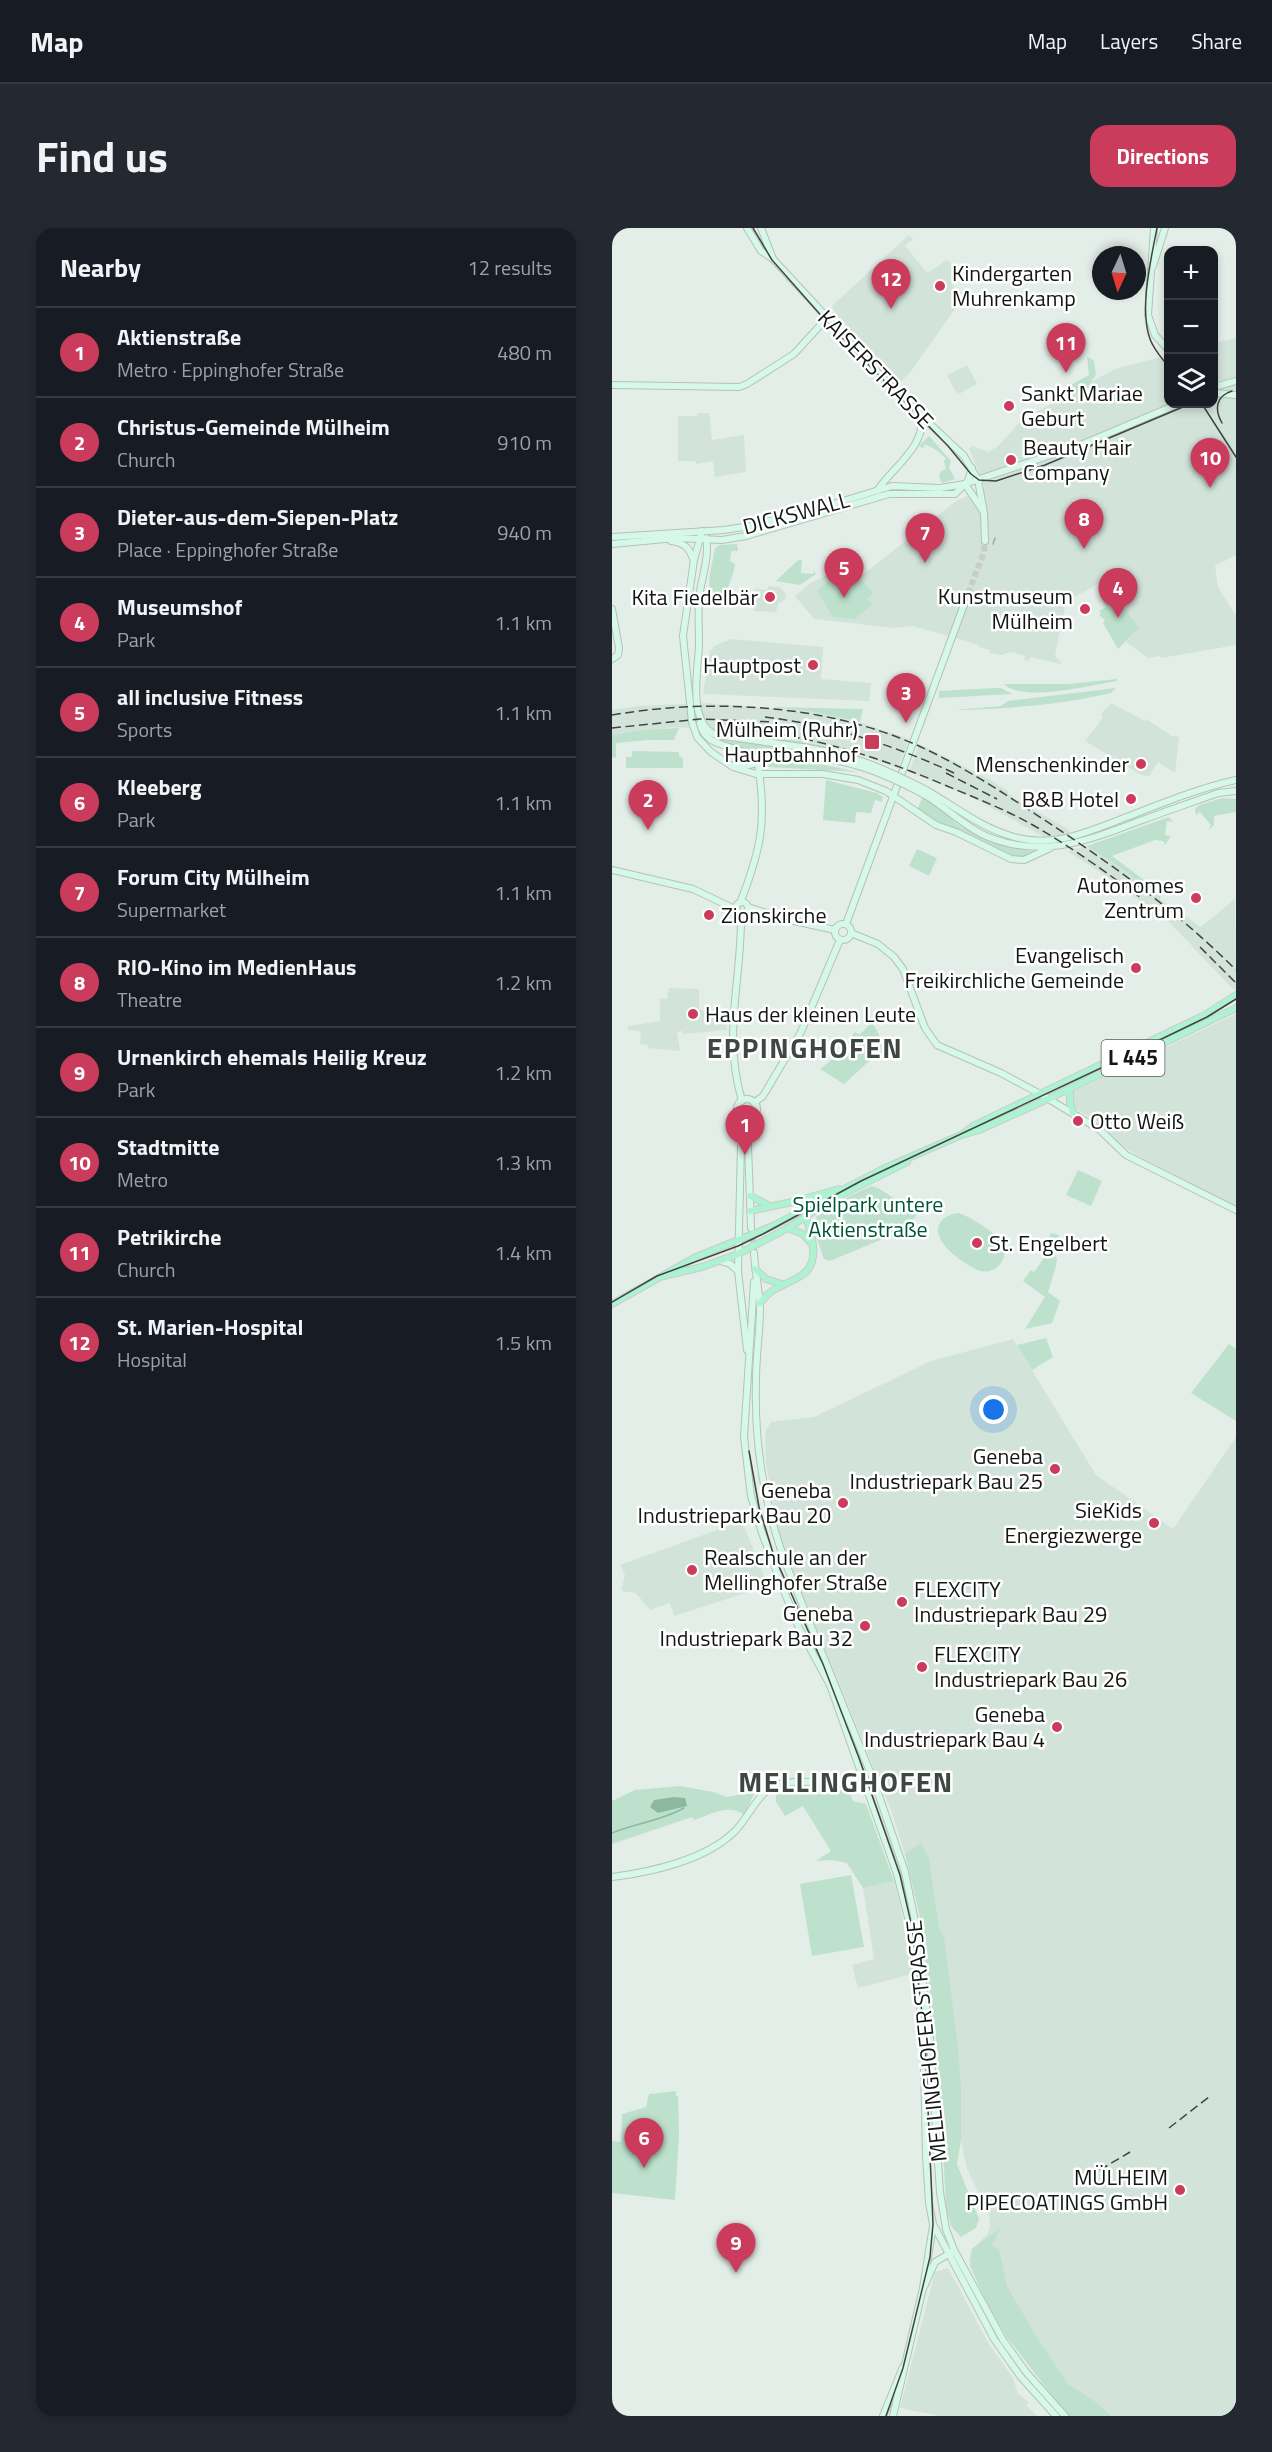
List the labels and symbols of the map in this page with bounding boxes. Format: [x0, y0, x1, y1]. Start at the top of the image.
north arrow [1092, 246, 1146, 300]
place label: Kindergarten Muhrenkamp [952, 256, 1076, 315]
pin: 12 [872, 260, 910, 309]
marker: Kindergarten Muhrenkamp [933, 279, 947, 293]
street label: KAISERSTRASSE [810, 302, 942, 436]
pin: 11 [1046, 324, 1086, 373]
place label: Sankt Mariae Geburt [1021, 376, 1143, 435]
marker: Sankt Mariae Geburt [1002, 399, 1016, 413]
place label: Beauty Hair Company [1023, 430, 1132, 489]
pin: 10 [1190, 438, 1230, 488]
marker: Beauty Hair Company [1004, 453, 1018, 467]
street label: DICKSWALL [739, 482, 854, 544]
pin: 8 [1064, 500, 1104, 549]
pin: 7 [906, 514, 944, 563]
pin: 5 [824, 548, 864, 598]
pin: 4 [1098, 568, 1138, 618]
place label: Kunstmuseum Mülheim [938, 579, 1073, 638]
place label: Kita Fiedelbär [632, 580, 758, 614]
marker: Kita Fiedelbär [763, 590, 777, 604]
marker: Kunstmuseum Mülheim [1078, 602, 1092, 616]
place label: Hauptpost [703, 648, 801, 682]
marker: Hauptpost [806, 658, 820, 672]
pin: 3 [886, 674, 926, 723]
place label: Mülheim (Ruhr) Hauptbahnhof [716, 712, 859, 771]
marker: Mülheim (Ruhr) Hauptbahnhof [863, 733, 881, 751]
place label: Menschenkinder [976, 747, 1129, 781]
marker: Menschenkinder [1134, 757, 1148, 771]
pin: 2 [628, 780, 668, 830]
place label: B&B Hotel [1022, 782, 1119, 816]
marker: B&B Hotel [1124, 792, 1138, 806]
place label: Autonomes Zentrum [1077, 868, 1184, 927]
marker: Autonomes Zentrum [1189, 891, 1203, 905]
place label: Zionskirche [721, 898, 827, 932]
marker: Zionskirche [702, 908, 716, 922]
place label: Evangelisch Freikirchliche Gemeinde [905, 938, 1124, 997]
marker: Evangelisch Freikirchliche Gemeinde [1129, 961, 1143, 975]
place label: Haus der kleinen Leute [705, 997, 916, 1031]
marker: Haus der kleinen Leute [686, 1007, 700, 1021]
district label: EPPINGHOFEN [707, 1026, 903, 1069]
road number: L 445 [1102, 1040, 1164, 1076]
place label: Otto Weiß [1090, 1104, 1184, 1138]
pin: 1 [726, 1106, 764, 1155]
marker: Otto Weiß [1071, 1114, 1085, 1128]
park label: Spielpark untere Aktienstraße [793, 1187, 943, 1246]
place label: St. Engelbert [989, 1226, 1108, 1260]
marker: St. Engelbert [970, 1236, 984, 1250]
your location [979, 1395, 1008, 1424]
place label: Geneba Industriepark Bau 25 [850, 1439, 1043, 1498]
marker: Geneba Industriepark Bau 25 [1048, 1462, 1062, 1476]
place label: Geneba Industriepark Bau 20 [638, 1473, 831, 1532]
place label: SieKids Energiezwerge [1005, 1493, 1142, 1552]
marker: Geneba Industriepark Bau 20 [836, 1496, 850, 1510]
marker: SieKids Energiezwerge [1147, 1516, 1161, 1530]
place label: Realschule an der Mellinghofer Straße [704, 1540, 887, 1599]
marker: Realschule an der Mellinghofer Straße [685, 1563, 699, 1577]
place label: FLEXCITY Industriepark Bau 29 [914, 1572, 1107, 1631]
marker: FLEXCITY Industriepark Bau 29 [895, 1595, 909, 1609]
place label: Geneba Industriepark Bau 32 [660, 1596, 853, 1655]
marker: Geneba Industriepark Bau 32 [858, 1619, 872, 1633]
place label: FLEXCITY Industriepark Bau 26 [934, 1637, 1127, 1696]
marker: FLEXCITY Industriepark Bau 26 [915, 1660, 929, 1674]
place label: Geneba Industriepark Bau 4 [864, 1697, 1045, 1756]
marker: Geneba Industriepark Bau 4 [1050, 1720, 1064, 1734]
district label: MELLINGHOFEN [738, 1760, 954, 1803]
street label: MELLINGHOFER STRASSE [896, 1918, 956, 2164]
pin: 6 [624, 2118, 663, 2168]
place label: MÜLHEIM PIPECOATINGS GmbH [966, 2160, 1168, 2219]
marker: MÜLHEIM PIPECOATINGS GmbH [1173, 2183, 1187, 2197]
pin: 9 [716, 2224, 756, 2273]

